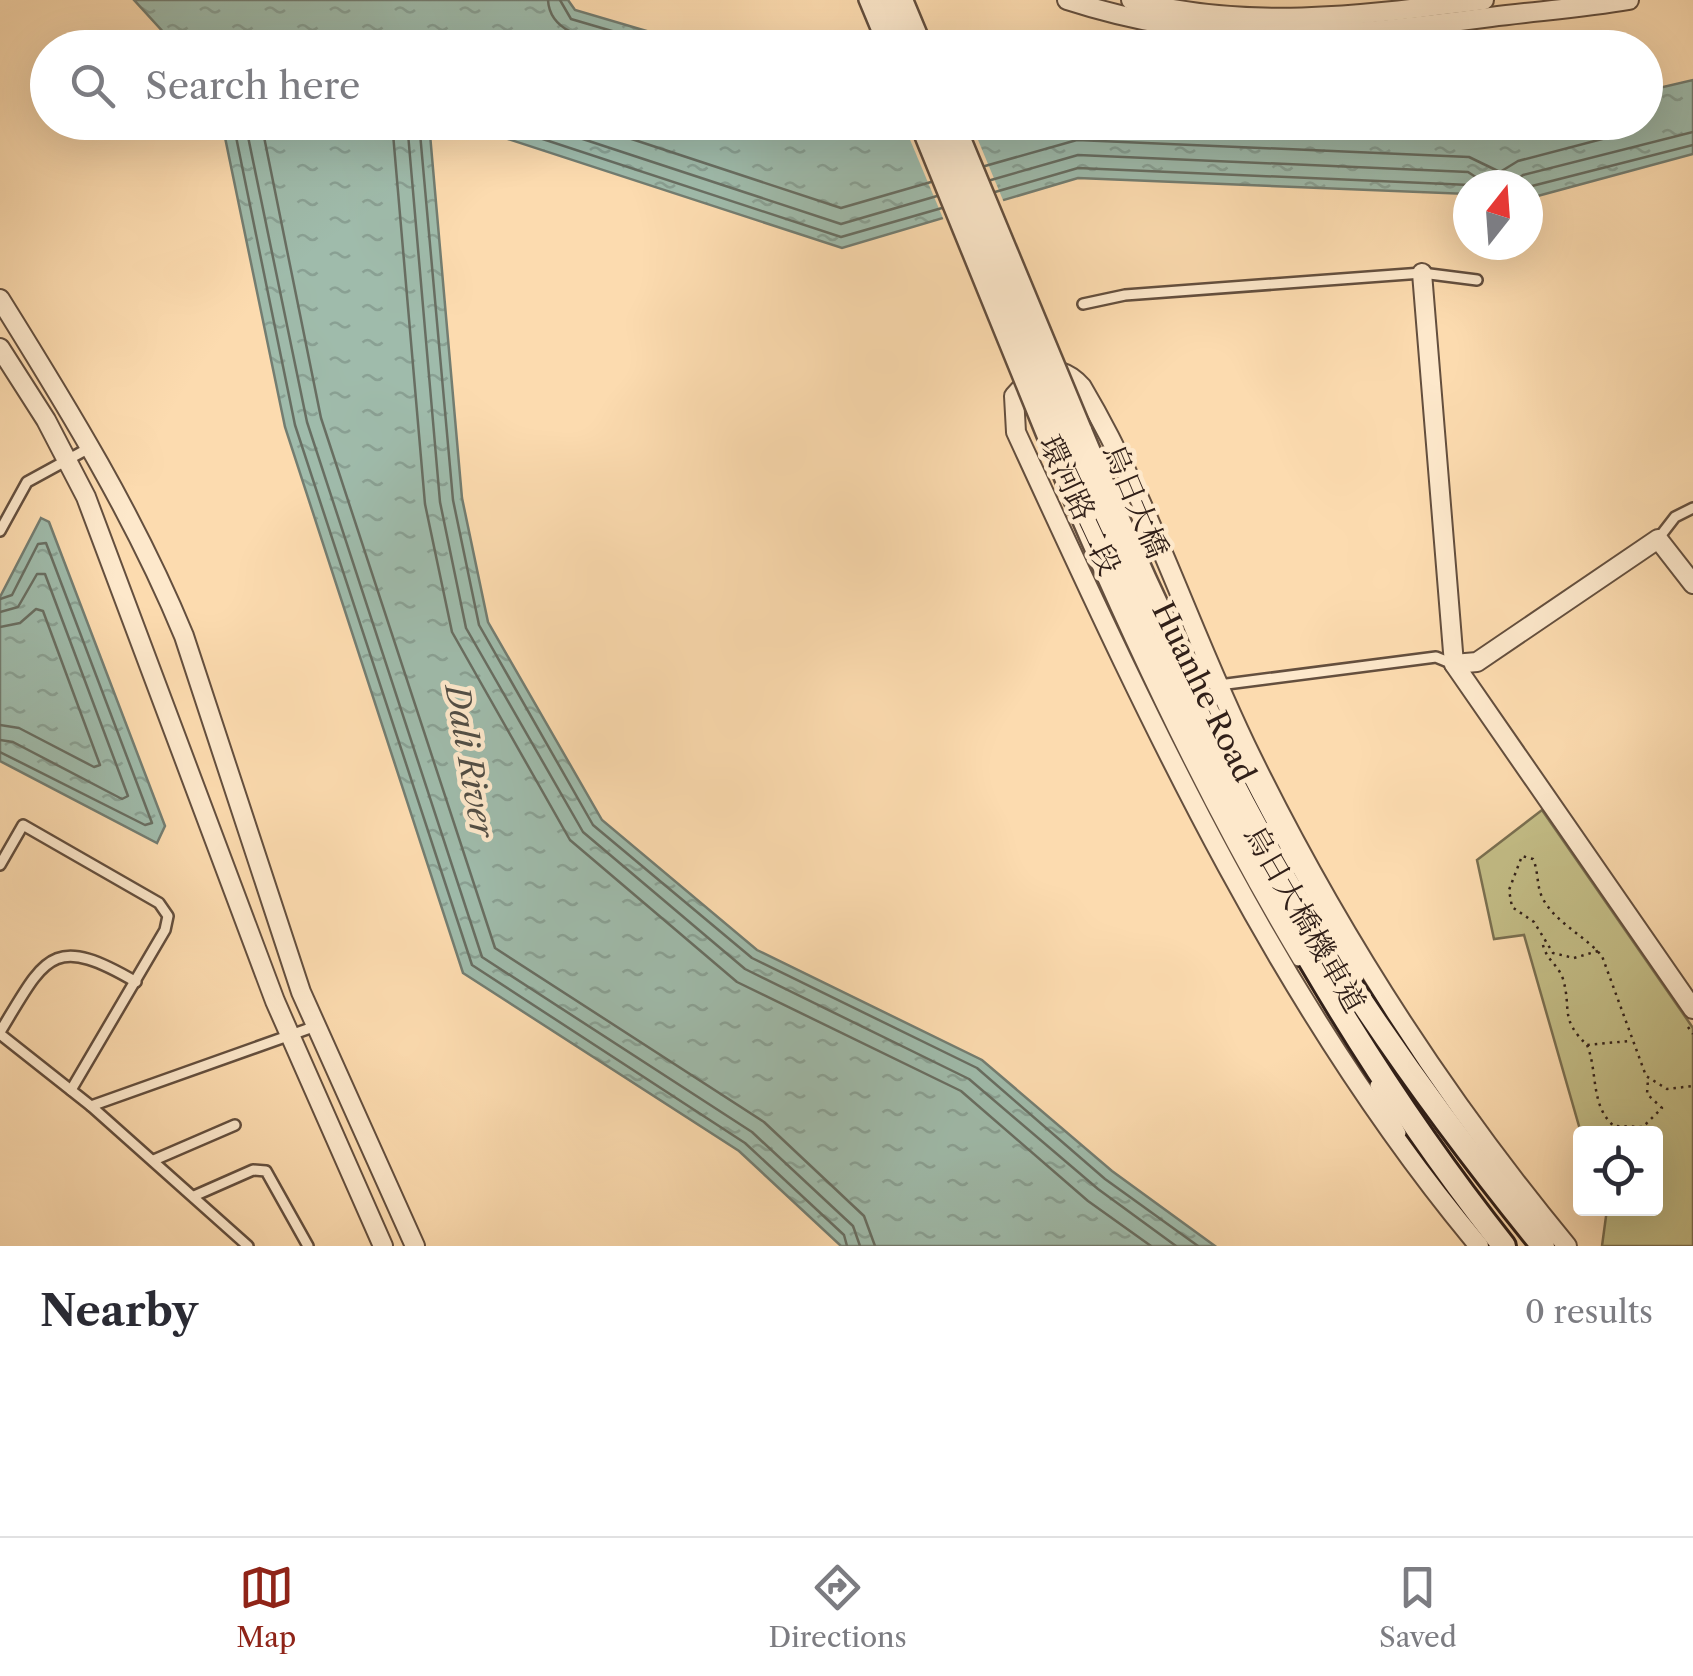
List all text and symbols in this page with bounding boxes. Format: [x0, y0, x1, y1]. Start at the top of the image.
search box [30, 30, 1663, 140]
icon: search [65, 58, 120, 113]
text: Search here [145, 62, 360, 109]
north arrow [1453, 170, 1543, 260]
street label: 環河路二段 [1032, 429, 1128, 581]
street label: 烏日大橋 [1096, 439, 1176, 563]
street label: Huanhe Road [1144, 596, 1264, 788]
water label: Dali River [437, 678, 503, 843]
street label: 烏日大橋機車道 [1236, 819, 1374, 1019]
map controls [1573, 1126, 1663, 1216]
button: locate [1573, 1126, 1663, 1216]
text: Nearby [40, 1285, 198, 1337]
text: 0 results [1525, 1292, 1653, 1331]
tab: Map [236, 1560, 296, 1654]
tab: Directions [768, 1560, 907, 1654]
tab: Saved [1379, 1560, 1457, 1654]

